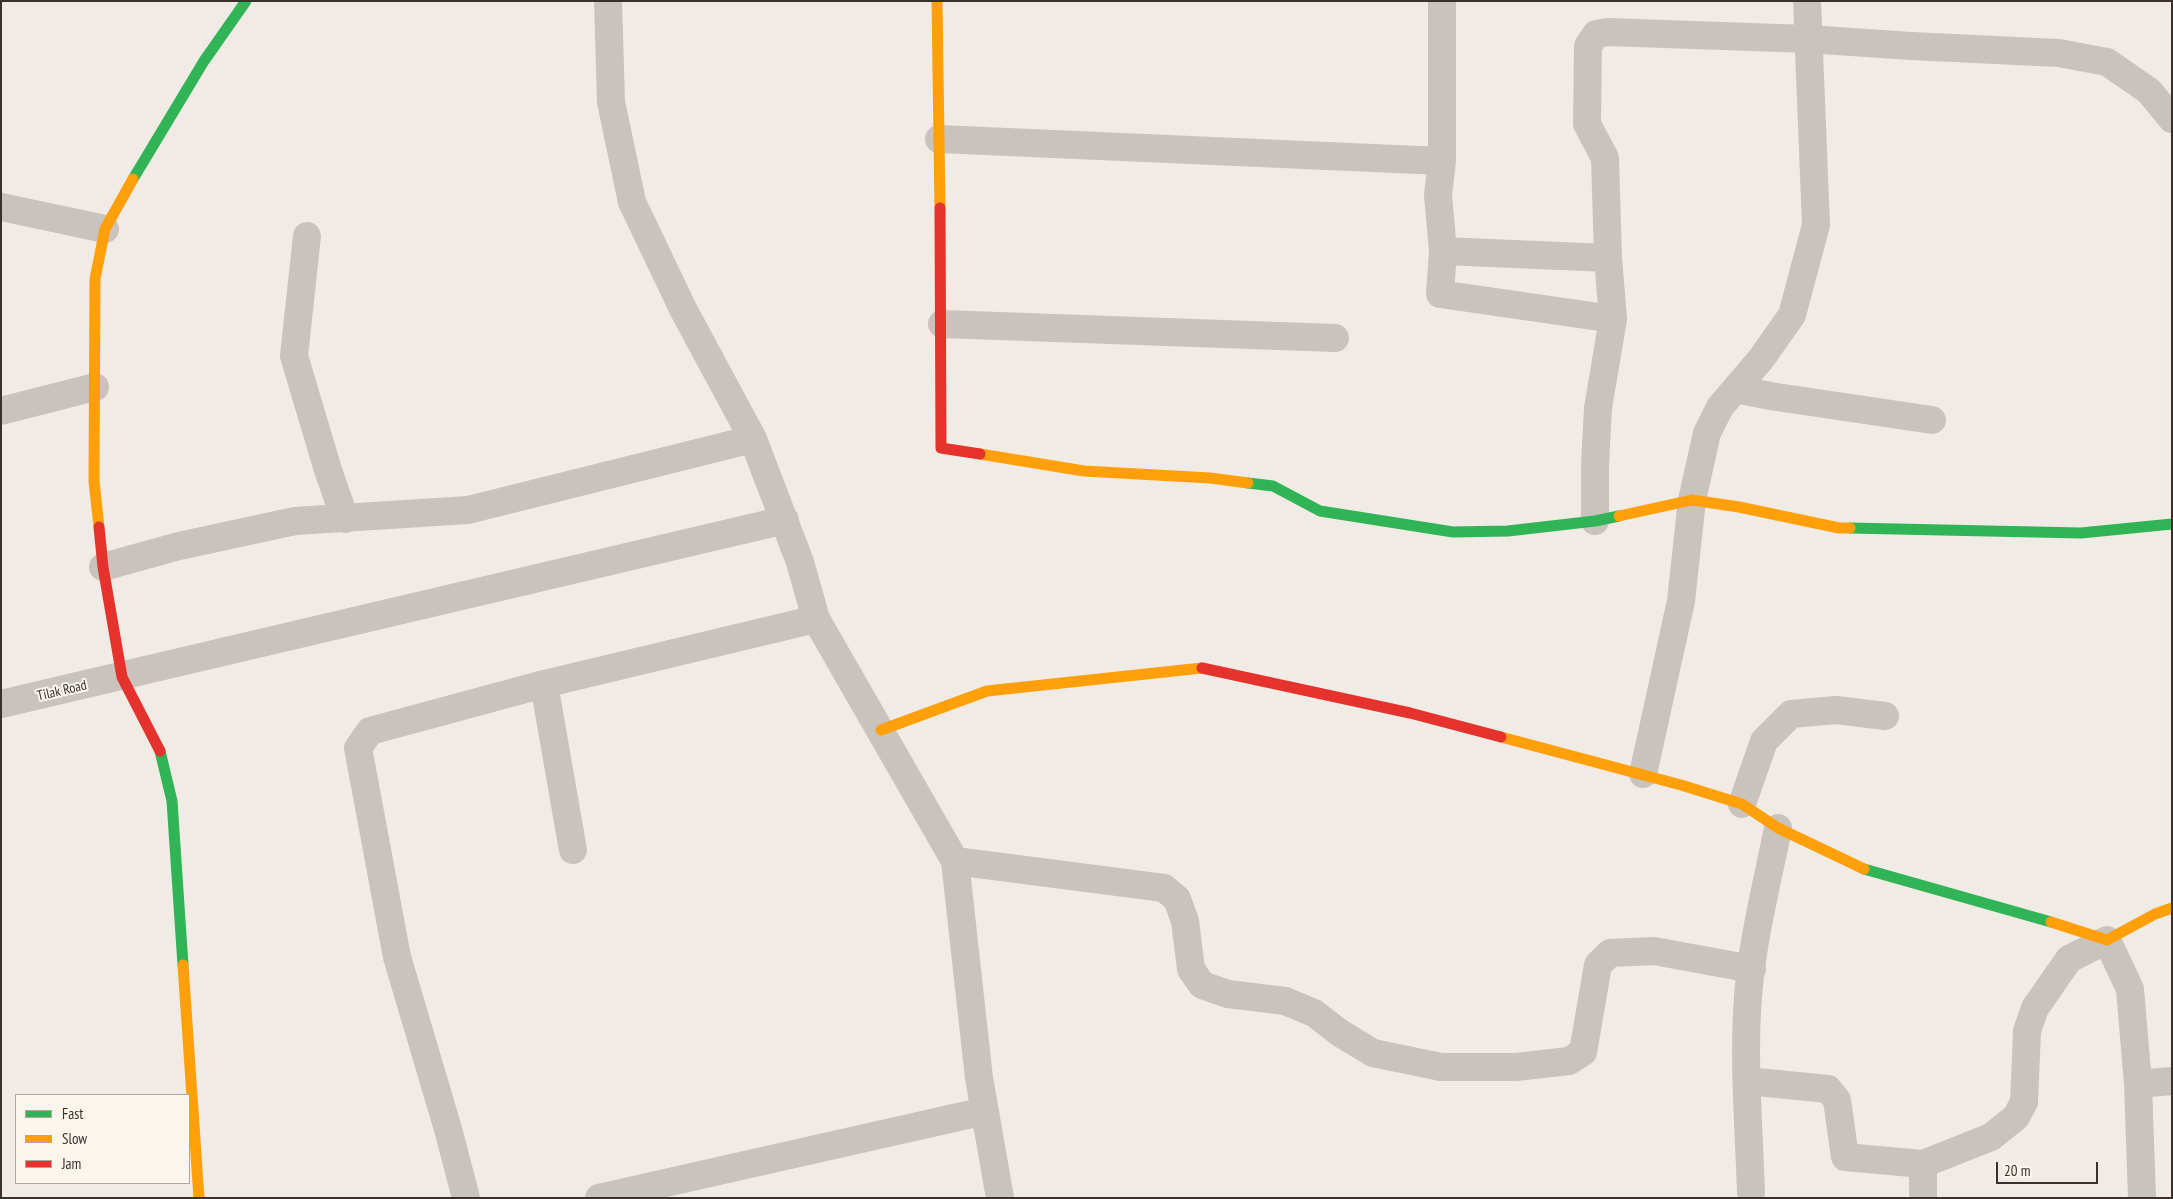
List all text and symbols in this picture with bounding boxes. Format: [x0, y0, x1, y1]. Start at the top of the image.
street label: Tilak Road [36, 677, 88, 705]
legend [15, 1094, 190, 1184]
text: Fast [62, 1104, 83, 1123]
text: Slow [62, 1129, 87, 1148]
scale bar [1998, 1152, 2100, 1184]
text: Jam [62, 1154, 81, 1173]
text: 20 m [2004, 1161, 2030, 1180]

